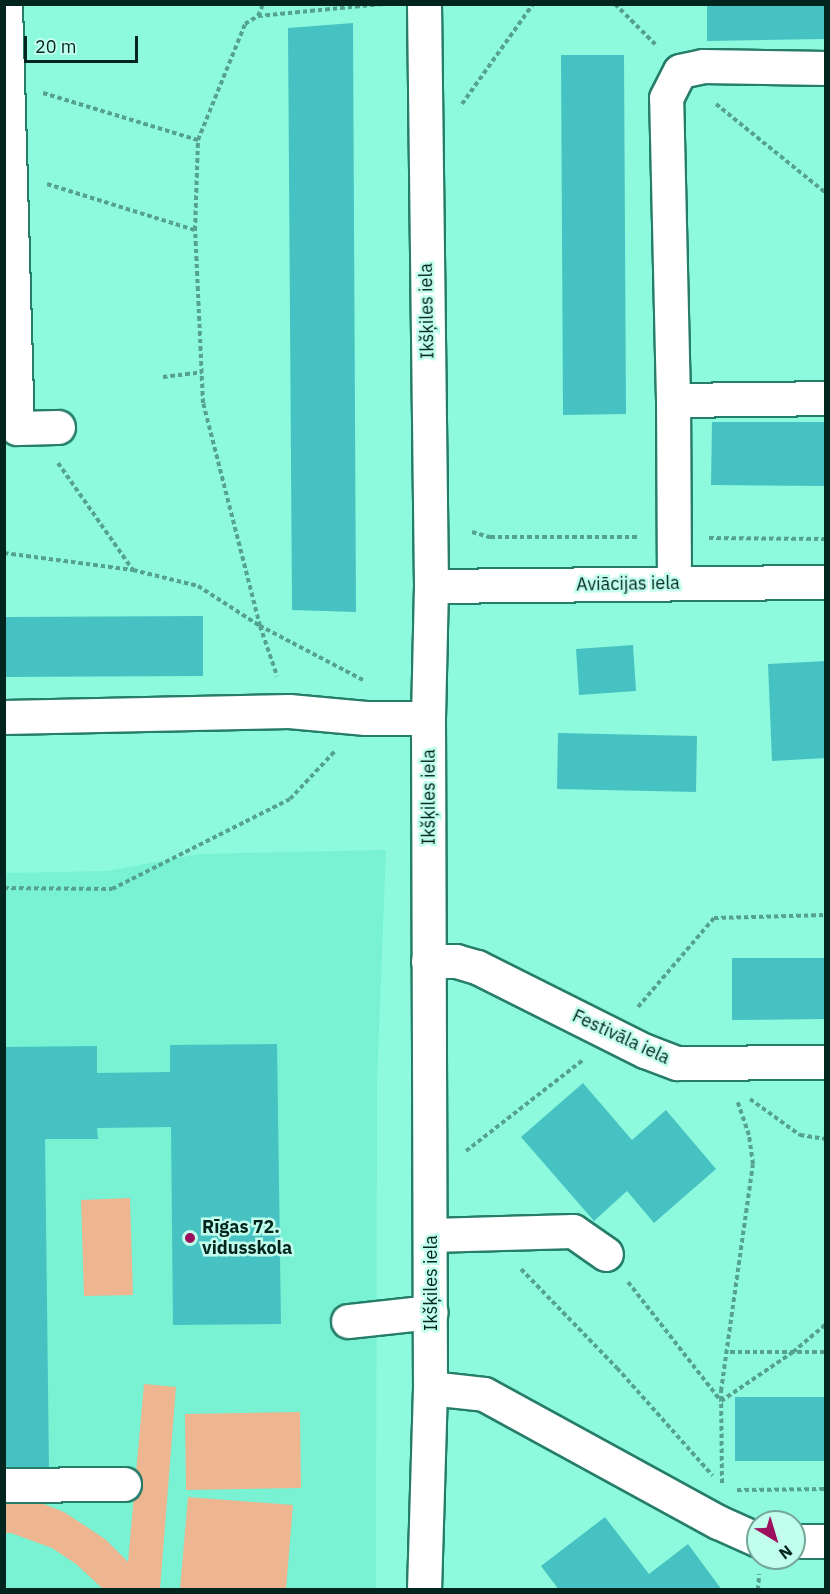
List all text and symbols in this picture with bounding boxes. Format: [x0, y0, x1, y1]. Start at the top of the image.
scale bar [27, 24, 141, 62]
text: 20 m [35, 35, 77, 58]
street label: Ikšķiles iela [415, 263, 439, 359]
street label: Aviācijas iela [576, 572, 680, 596]
street label: Ikšķiles iela [418, 749, 440, 845]
street label: Festivāla iela [569, 1005, 673, 1069]
place label: Rīgas 72. vidusskola [202, 1217, 292, 1260]
marker: Rīgas 72. vidusskola [183, 1231, 197, 1245]
street label: Ikšķiles iela [420, 1235, 442, 1331]
north arrow [746, 1510, 806, 1570]
text: N [775, 1541, 797, 1564]

